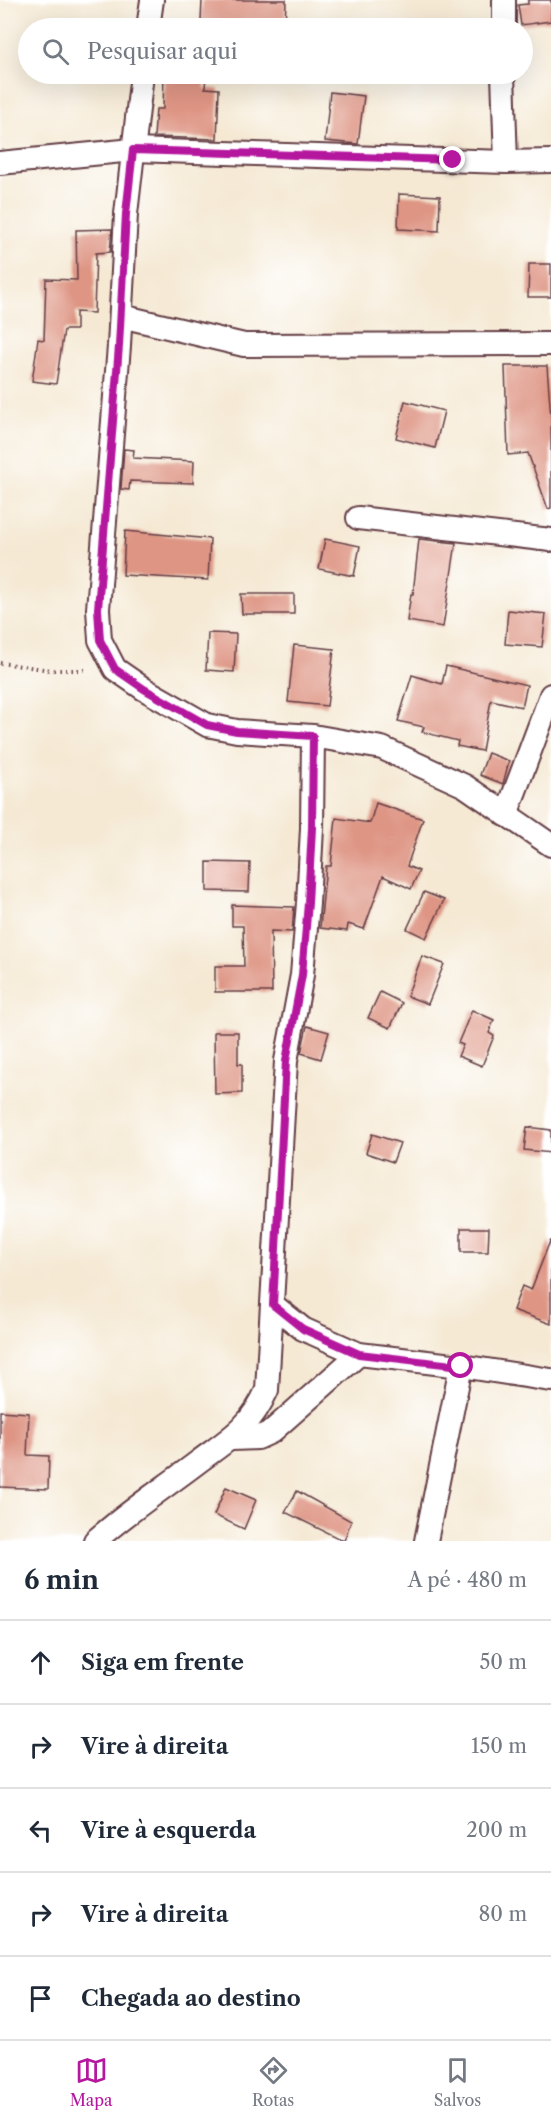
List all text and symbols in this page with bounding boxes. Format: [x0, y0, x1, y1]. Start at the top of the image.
search box [18, 18, 533, 84]
icon: search [39, 35, 72, 68]
text: Pesquisar aqui [87, 38, 237, 65]
route end [439, 146, 465, 172]
route start [447, 1352, 473, 1378]
text: 6 min [24, 1564, 99, 1596]
text: A pé · 480 m [408, 1568, 527, 1592]
icon: ahead [24, 1646, 57, 1679]
text: Siga em frente [81, 1649, 244, 1676]
text: 50 m [480, 1650, 527, 1674]
icon: right [24, 1730, 57, 1763]
text: Vire à direita [81, 1733, 228, 1760]
text: 150 m [471, 1734, 527, 1758]
icon: left [24, 1814, 57, 1847]
text: Vire à esquerda [81, 1817, 256, 1844]
text: 200 m [466, 1818, 527, 1842]
icon: right [24, 1898, 57, 1931]
text: Vire à direita [81, 1901, 228, 1928]
text: 80 m [479, 1902, 527, 1926]
icon: arrive [24, 1982, 57, 2015]
text: Chegada ao destino [81, 1985, 301, 2012]
tab: Mapa [70, 2054, 112, 2110]
tab: Rotas [252, 2054, 294, 2110]
tab: Salvos [434, 2054, 481, 2110]

